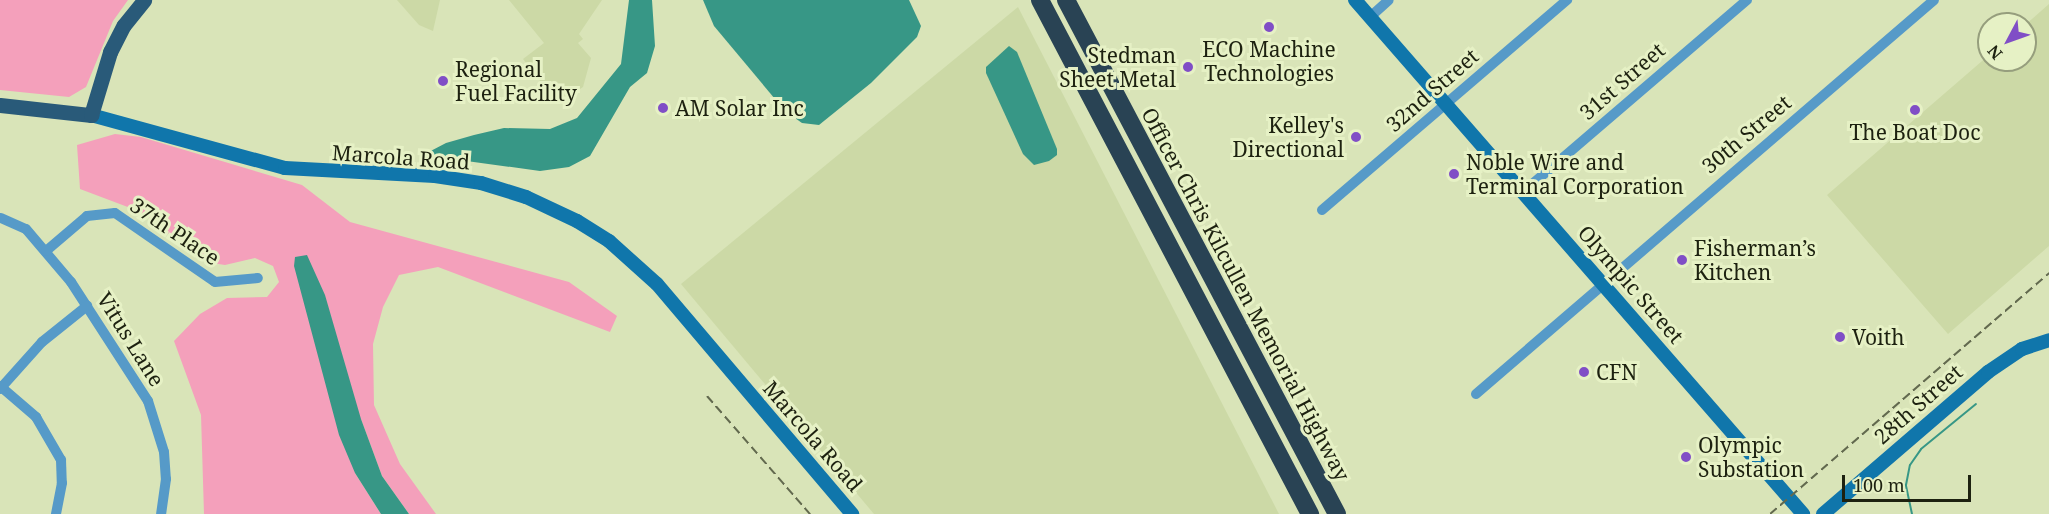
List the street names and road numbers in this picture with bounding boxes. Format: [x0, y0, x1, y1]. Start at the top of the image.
street label: 31st Street [1574, 37, 1670, 125]
street label: 32nd Street [1381, 43, 1483, 137]
street label: 30th Street [1696, 90, 1796, 178]
street label: Officer Chris Kilcullen Memorial Highway [1137, 103, 1355, 485]
street label: Marcola Road [331, 140, 471, 174]
street label: 37th Place [126, 192, 224, 270]
street label: Olympic Street [1573, 220, 1689, 348]
street label: Vitus Lane [92, 287, 170, 391]
street label: 28th Street [1869, 359, 1967, 449]
street label: Marcola Road [758, 376, 868, 496]

